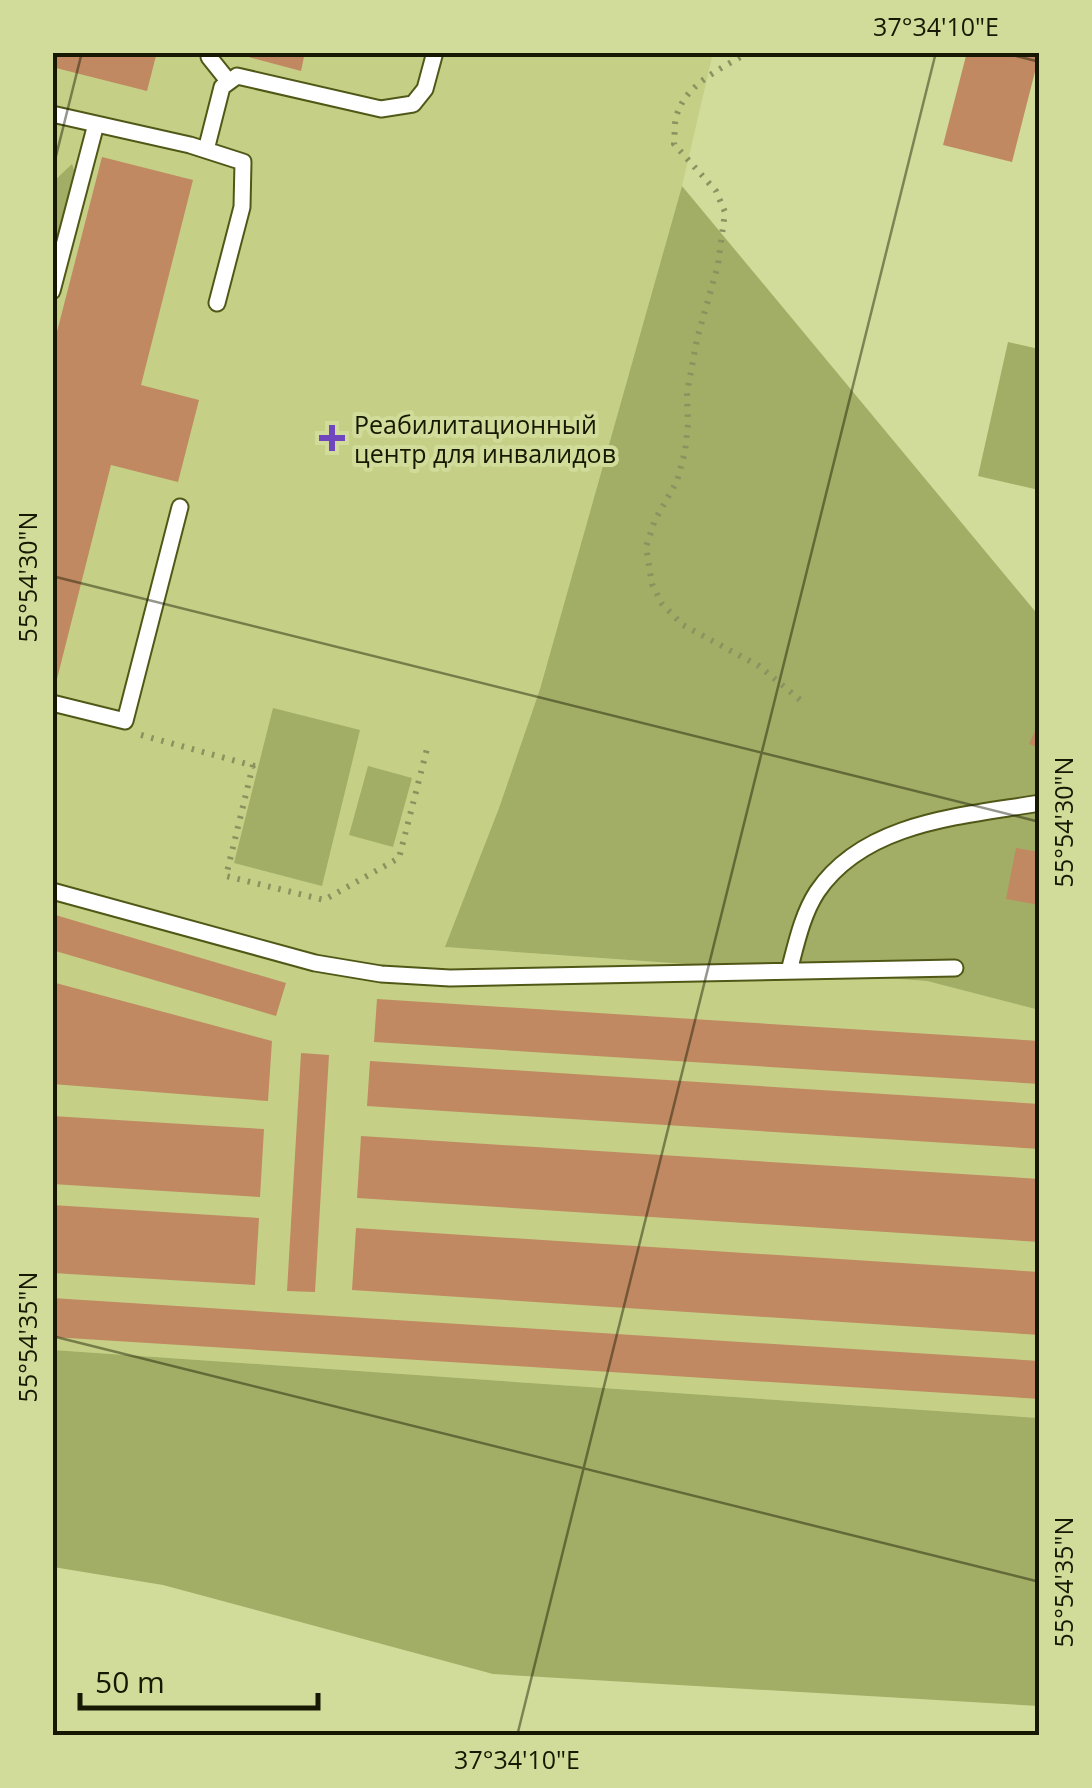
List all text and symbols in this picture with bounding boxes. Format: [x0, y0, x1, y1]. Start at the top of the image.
text: 37°34'10"E [873, 9, 999, 43]
place label: Реабилитационный центр для инвалидов [354, 407, 616, 470]
marker: Реабилитационный центр для инвалидов [319, 425, 345, 451]
text: 55°54'30"N [10, 512, 44, 642]
text: 55°54'30"N [1046, 757, 1080, 887]
text: 55°54'35"N [10, 1272, 44, 1402]
text: 55°54'35"N [1046, 1517, 1080, 1647]
scale bar [80, 1648, 318, 1710]
text: 50 m [95, 1661, 165, 1702]
text: 37°34'10"E [454, 1742, 580, 1776]

